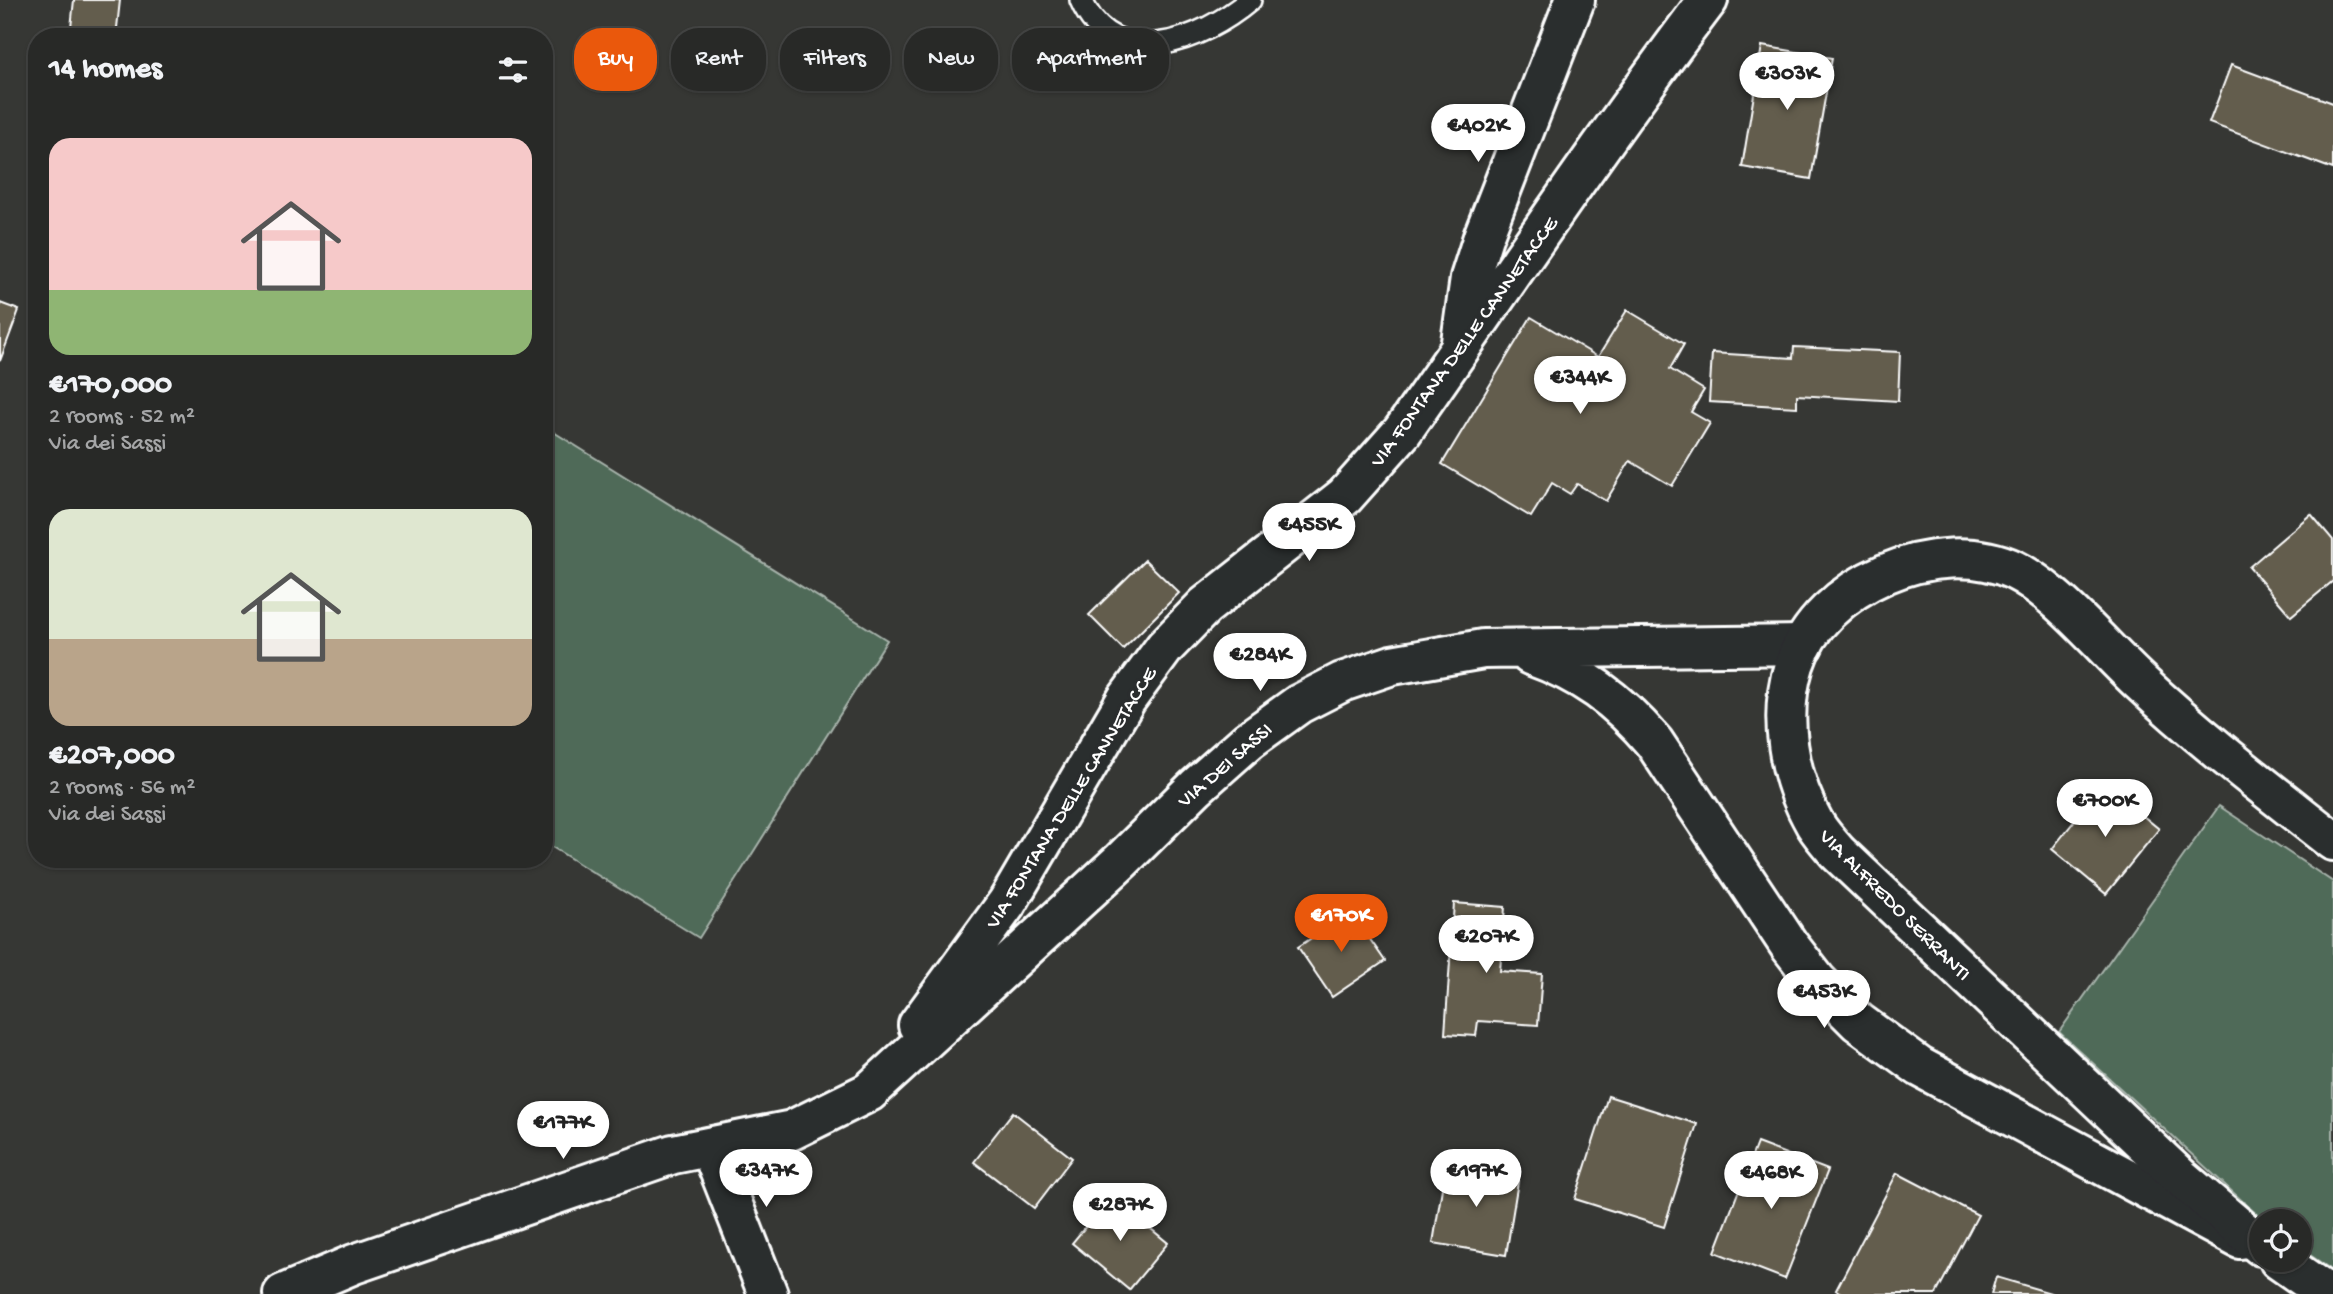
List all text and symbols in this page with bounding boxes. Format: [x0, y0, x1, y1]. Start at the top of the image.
chip: Buy [574, 28, 657, 91]
chip: Rent [671, 28, 766, 91]
chip: Filters [780, 28, 890, 91]
chip: New [904, 28, 998, 91]
chip: Apartment [1012, 28, 1169, 91]
icon: filters [494, 51, 532, 89]
pin: €303K [1738, 52, 1836, 112]
text: 14 homes [49, 53, 162, 88]
text: €303K [1755, 61, 1819, 88]
pin: €402K [1429, 104, 1527, 164]
text: €402K [1447, 113, 1509, 140]
icon: home [228, 183, 354, 309]
street label: VIA FONTANA DELLE CANNETACCE [1366, 212, 1566, 474]
pin: €344K [1531, 356, 1629, 416]
text: €344K [1550, 365, 1610, 392]
text: €170,000 [49, 369, 172, 404]
text: 2 rooms · 52 m² [49, 404, 195, 431]
text: Via dei Sassi [49, 431, 166, 458]
pin: €455K [1260, 504, 1358, 563]
text: €455K [1278, 512, 1340, 539]
icon: home [228, 554, 354, 680]
pin: €284K [1211, 634, 1309, 693]
text: €284K [1229, 642, 1291, 669]
street label: VIA FONTANA DELLE CANNETACCE [981, 663, 1164, 935]
street label: VIA DEI SASSI [1173, 719, 1279, 815]
text: €207,000 [49, 740, 175, 775]
text: 2 rooms · 56 m² [49, 775, 195, 802]
pin: €700K [2056, 780, 2154, 839]
text: €700K [2073, 788, 2137, 815]
text: Via dei Sassi [49, 802, 166, 829]
street label: VIA ALFREDO SERRANTI [1812, 825, 1975, 988]
pin: €170K [1292, 894, 1390, 954]
text: €170K [1311, 903, 1371, 930]
pin: €207K [1437, 916, 1535, 975]
text: €207K [1455, 924, 1517, 951]
pin: €453K [1775, 970, 1873, 1030]
text: €453K [1793, 979, 1855, 1006]
pin: €177K [514, 1102, 612, 1161]
text: €177K [533, 1110, 593, 1137]
pin: €347K [717, 1150, 815, 1209]
pin: €197K [1427, 1150, 1525, 1209]
pin: €468K [1722, 1152, 1820, 1211]
text: €347K [735, 1158, 797, 1185]
text: €197K [1446, 1158, 1506, 1185]
text: €468K [1740, 1160, 1802, 1187]
pin: €287K [1071, 1184, 1169, 1243]
text: €287K [1089, 1192, 1151, 1219]
map controls [2249, 1209, 2312, 1272]
button: locate [2249, 1209, 2312, 1272]

